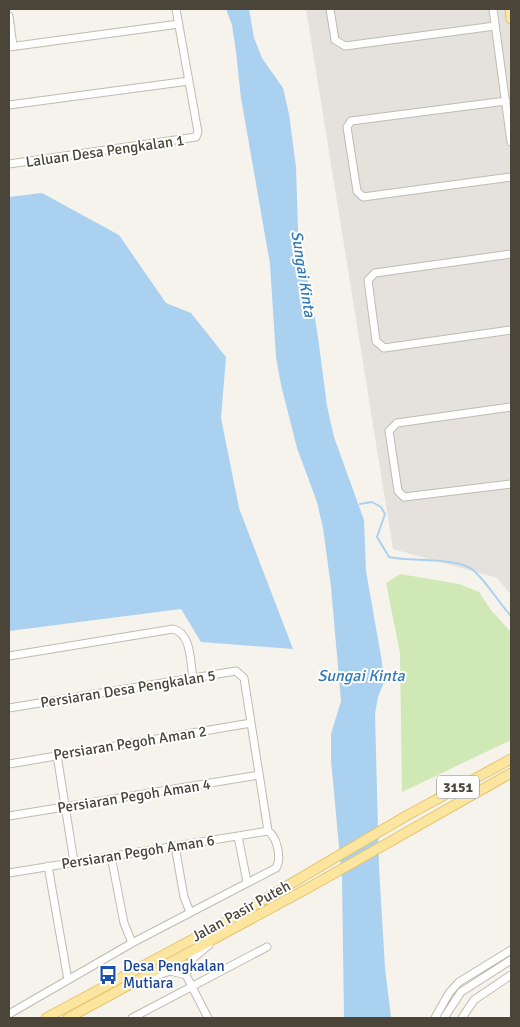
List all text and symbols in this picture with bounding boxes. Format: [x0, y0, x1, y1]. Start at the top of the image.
street label: Laluan Desa Pengkalan 1 [25, 131, 185, 171]
water label: Sungai Kinta [286, 229, 320, 319]
street label: Persiaran Desa Pengkalan 5 [39, 666, 217, 712]
water label: Sungai Kinta [317, 666, 405, 686]
street label: Persiaran Pegoh Aman 2 [52, 722, 208, 764]
street label: Persiaran Pegoh Aman 4 [56, 775, 212, 817]
road number: 3151 [437, 776, 479, 799]
street label: Persiaran Pegoh Aman 6 [60, 831, 216, 873]
street label: Jalan Pasir Puteh [189, 876, 293, 946]
place label: Desa Pengkalan Mutiara [123, 957, 225, 992]
bus stop icon: Desa Pengkalan Mutiara [97, 964, 119, 986]

